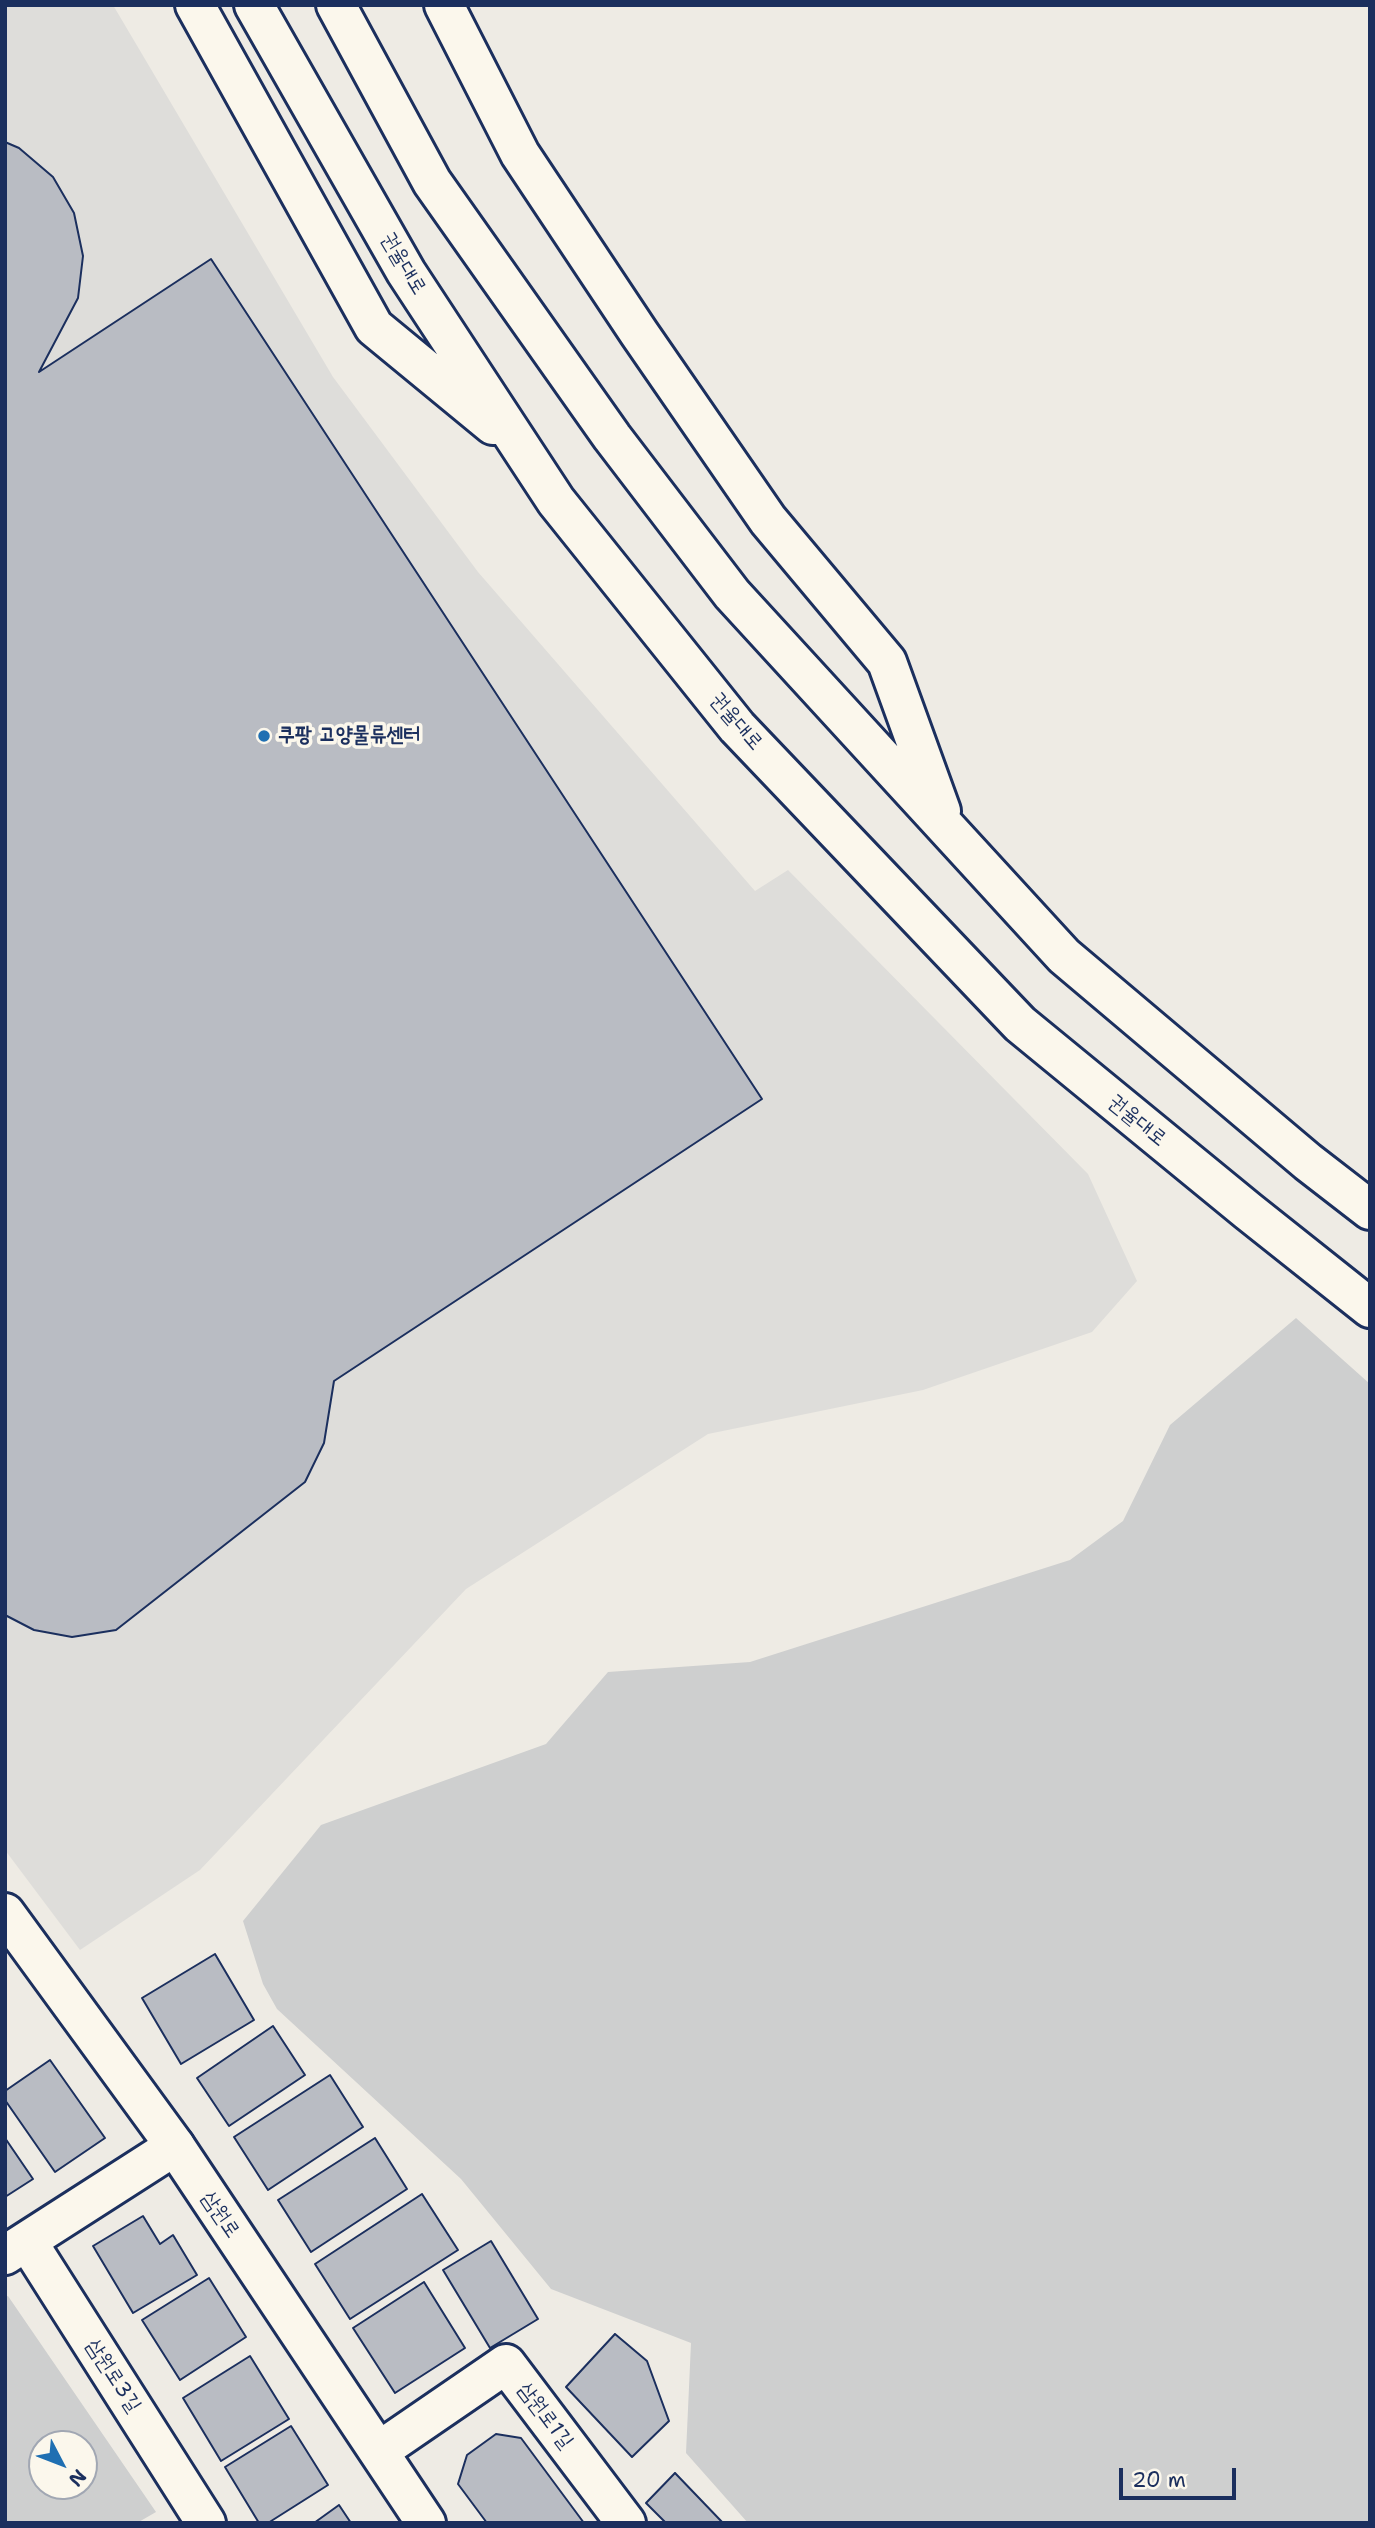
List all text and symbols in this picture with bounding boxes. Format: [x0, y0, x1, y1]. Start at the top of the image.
street label: 권율대로 [375, 229, 431, 299]
street label: 권율대로 [704, 688, 768, 756]
place label: 쿠팡 고양물류센터 [278, 723, 420, 749]
marker: 쿠팡 고양물류센터 [256, 728, 272, 744]
street label: 권율대로 [1103, 1090, 1171, 1152]
street label: 삼원로 [195, 2187, 245, 2243]
street label: 삼원로3길 [80, 2335, 146, 2417]
street label: 삼원로1길 [512, 2378, 578, 2454]
north arrow [28, 2430, 98, 2500]
scale bar [1123, 2454, 1240, 2498]
text: N [63, 2464, 92, 2492]
text: 20 m [1132, 2466, 1186, 2494]

